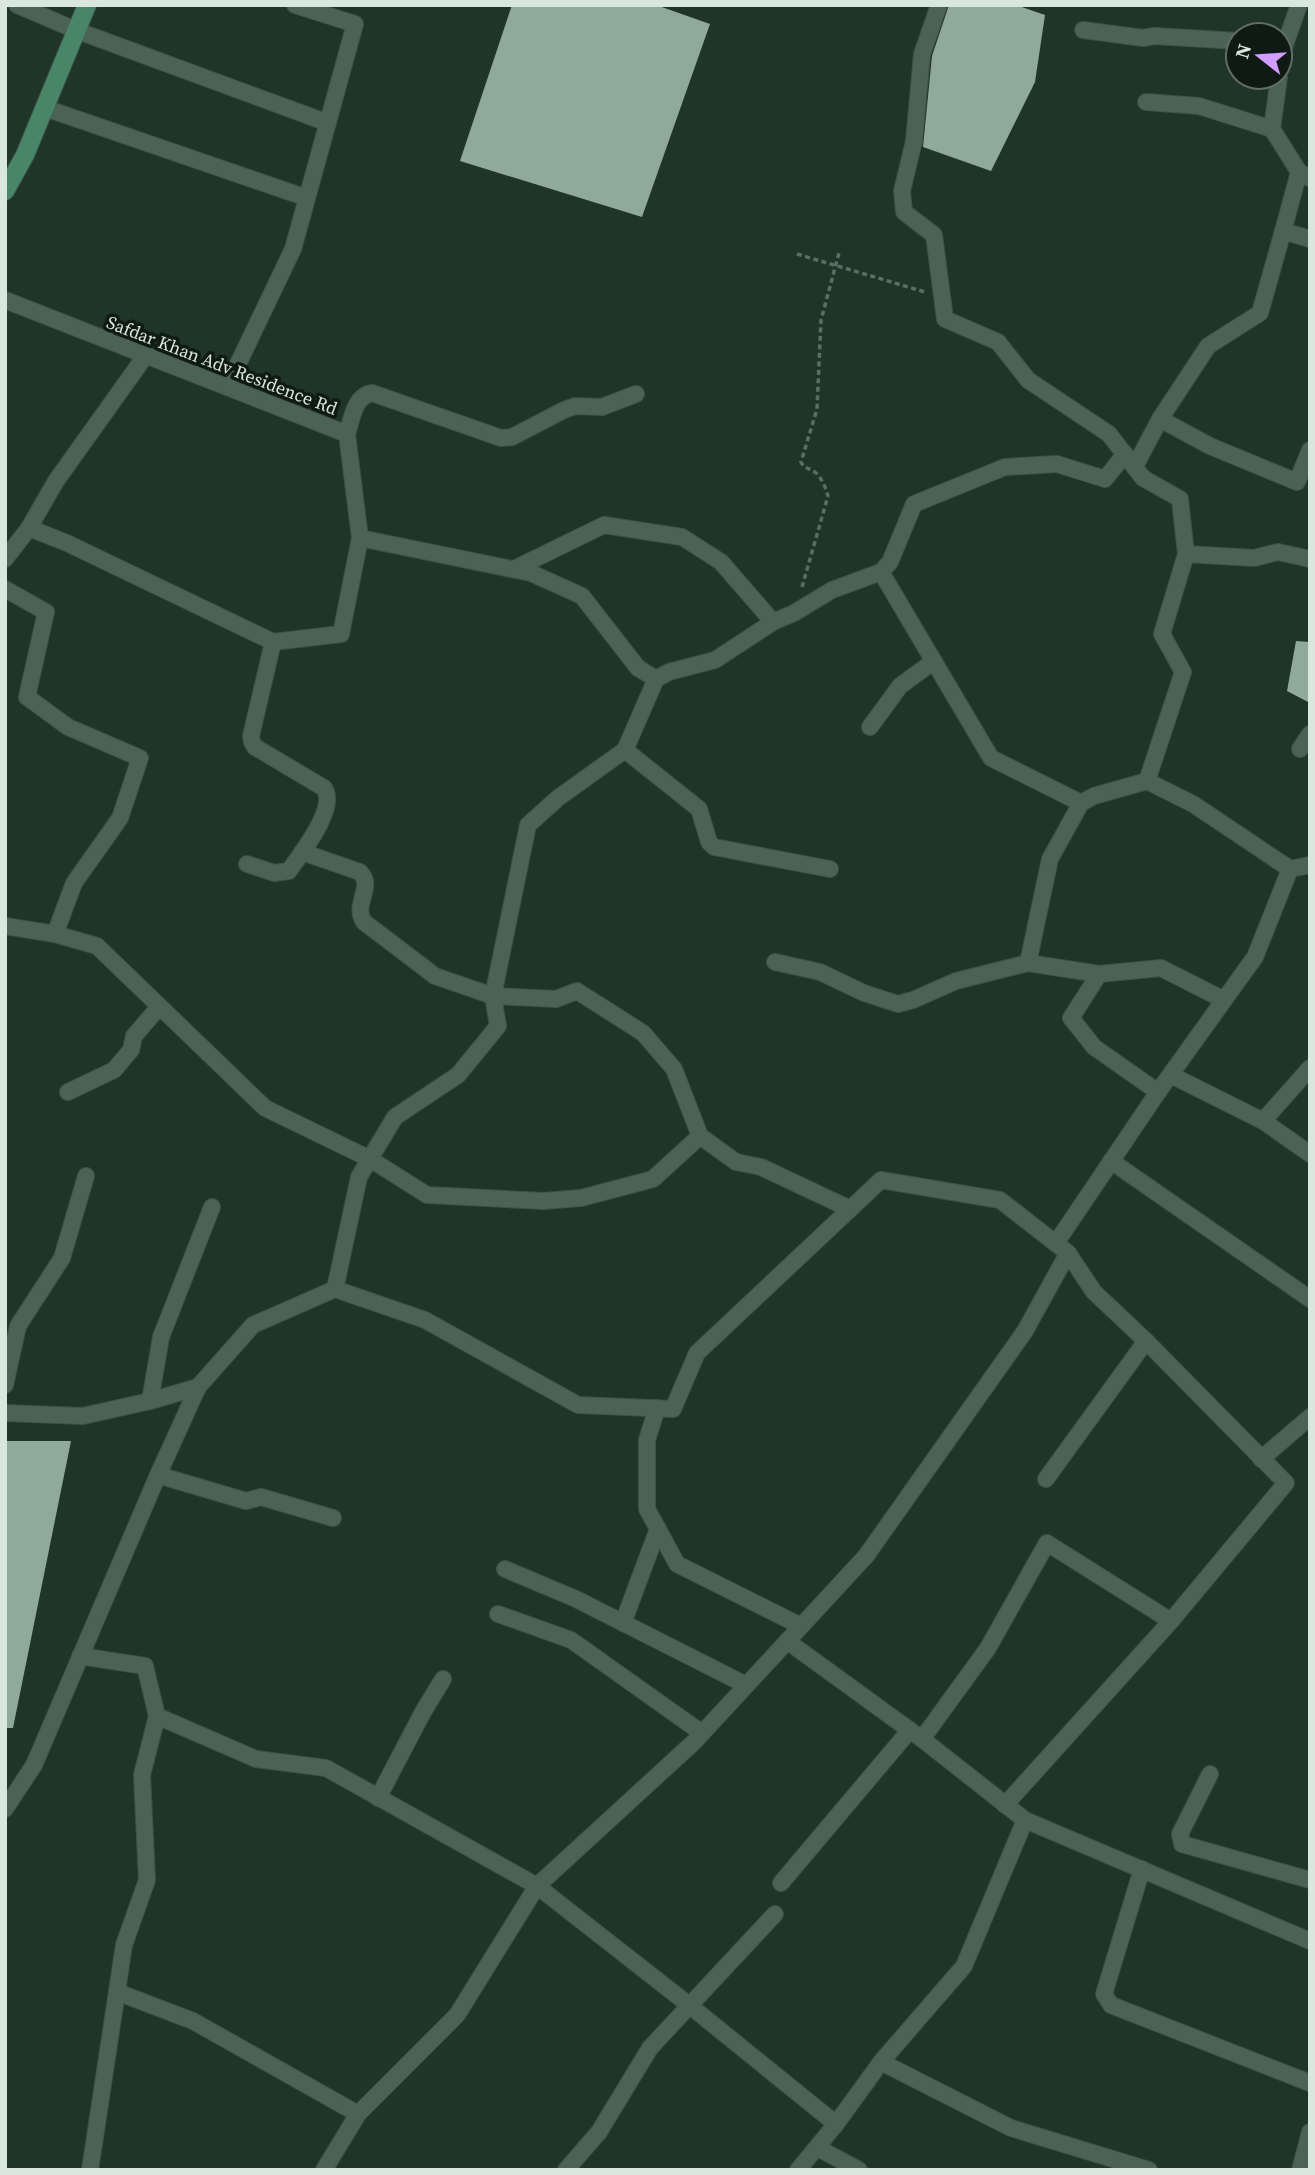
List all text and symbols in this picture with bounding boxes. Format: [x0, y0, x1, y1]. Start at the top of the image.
north arrow [1224, 21, 1294, 91]
text: N [1228, 40, 1257, 61]
street label: Safdar Khan Adv Residence Rd [103, 309, 341, 421]

